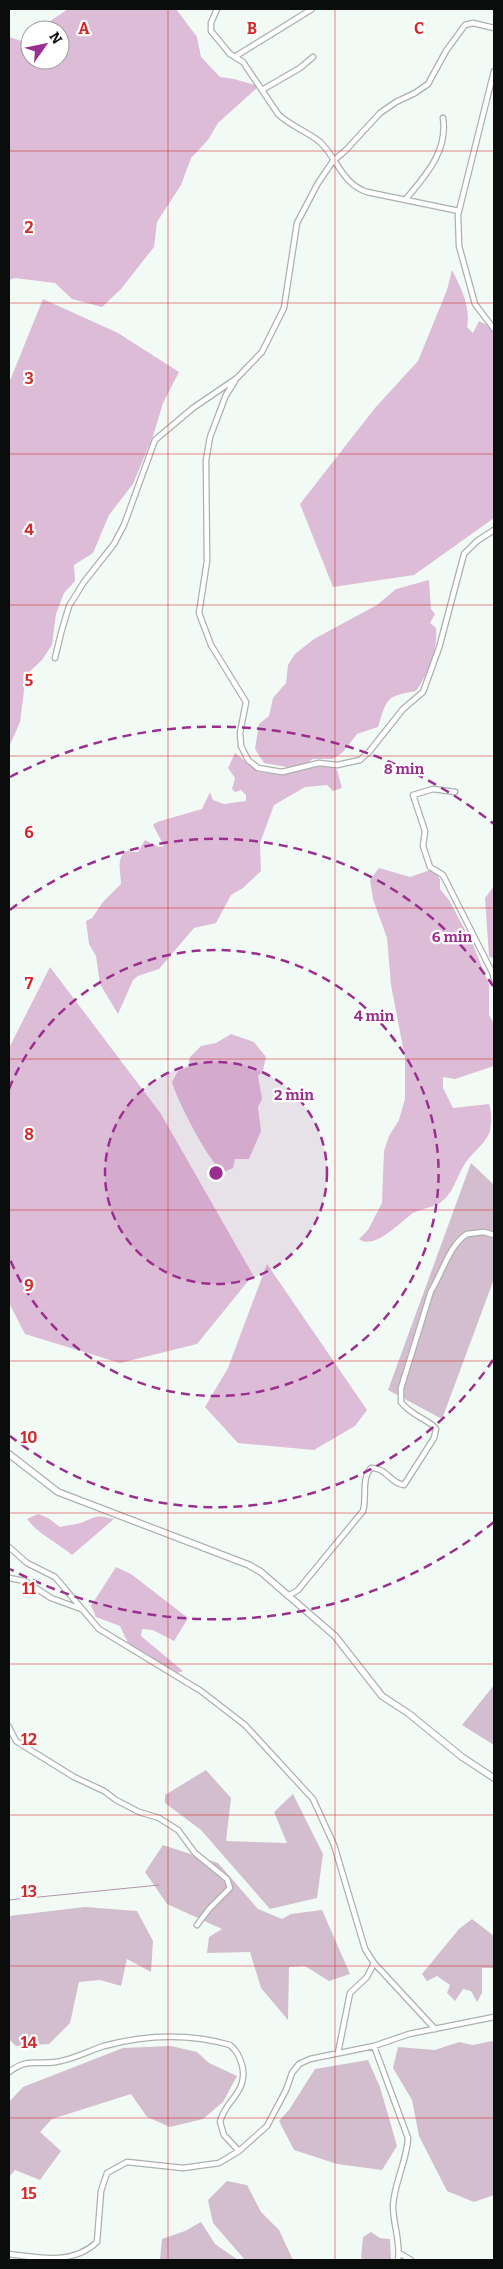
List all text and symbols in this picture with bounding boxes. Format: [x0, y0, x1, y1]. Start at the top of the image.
text: A [78, 19, 90, 38]
text: B [247, 19, 257, 38]
text: C [414, 19, 424, 38]
north arrow [20, 20, 70, 70]
text: N [45, 29, 66, 48]
text: 2 [24, 218, 34, 237]
text: 3 [24, 369, 34, 388]
text: 4 [24, 520, 34, 539]
text: 5 [25, 671, 34, 690]
text: 8 min [384, 760, 425, 778]
text: 6 [24, 823, 34, 842]
text: 6 min [432, 928, 472, 946]
text: 7 [25, 974, 34, 993]
text: 4 min [354, 1007, 395, 1025]
text: 2 min [274, 1086, 314, 1104]
text: 8 [24, 1125, 34, 1144]
centre of rings [207, 1164, 225, 1182]
text: 9 [24, 1276, 34, 1295]
text: 10 [20, 1428, 38, 1447]
text: 11 [22, 1579, 36, 1598]
text: 12 [21, 1730, 37, 1749]
text: 13 [21, 1882, 37, 1901]
text: 14 [21, 2033, 38, 2052]
text: 15 [21, 2184, 37, 2203]

